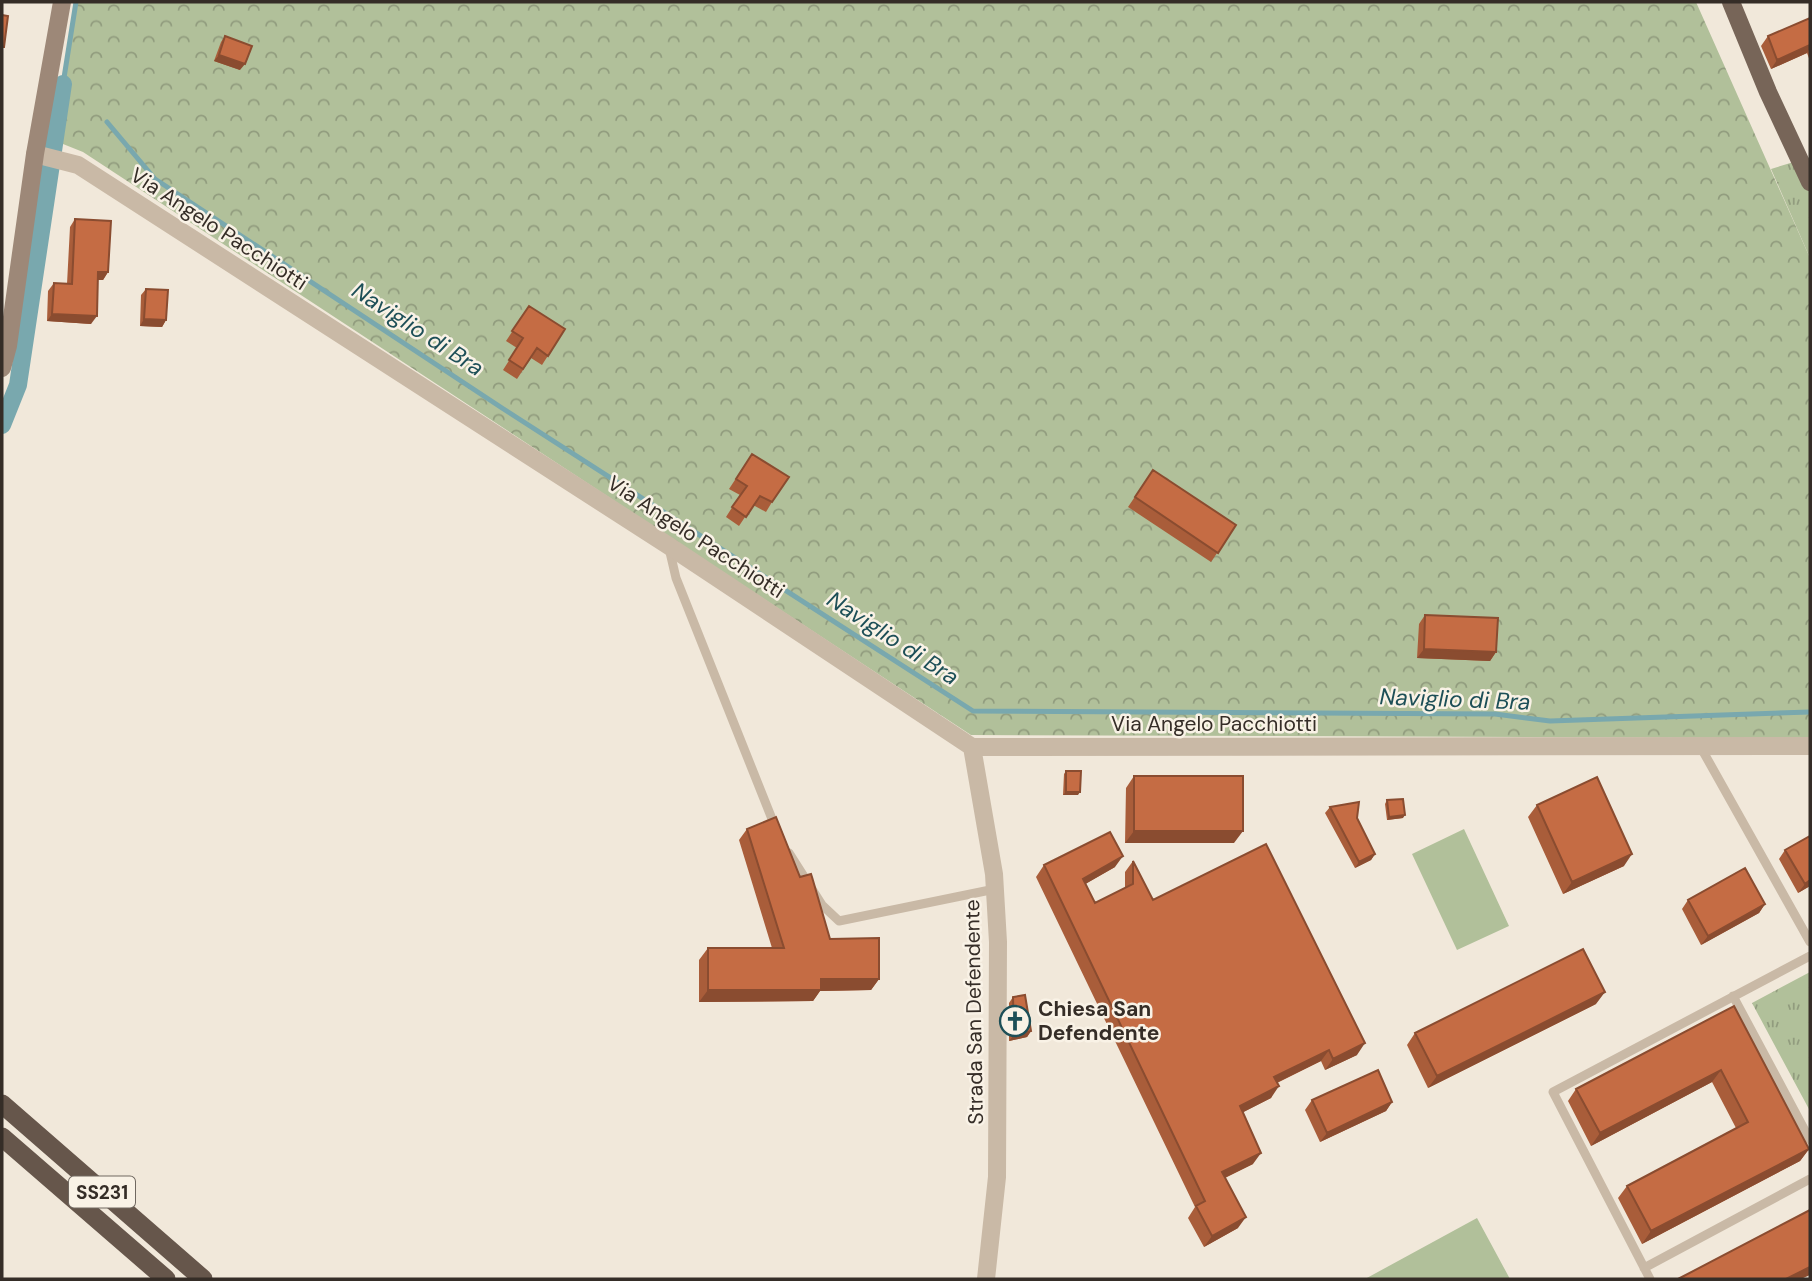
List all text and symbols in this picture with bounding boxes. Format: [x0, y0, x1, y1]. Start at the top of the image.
street label: Via Angelo Pacchiotti [125, 161, 313, 297]
water label: Naviglio di Bra [346, 275, 490, 383]
street label: Via Angelo Pacchiotti [602, 469, 790, 605]
water label: Naviglio di Bra [821, 584, 965, 692]
water label: Naviglio di Bra [1379, 681, 1531, 717]
street label: Via Angelo Pacchiotti [1111, 710, 1317, 738]
street label: Strada San Defendente [958, 899, 990, 1125]
place label: Chiesa San Defendente [1038, 995, 1159, 1047]
church icon: Chiesa San Defendente [998, 1004, 1032, 1038]
road number: SS231 [69, 1176, 135, 1208]

